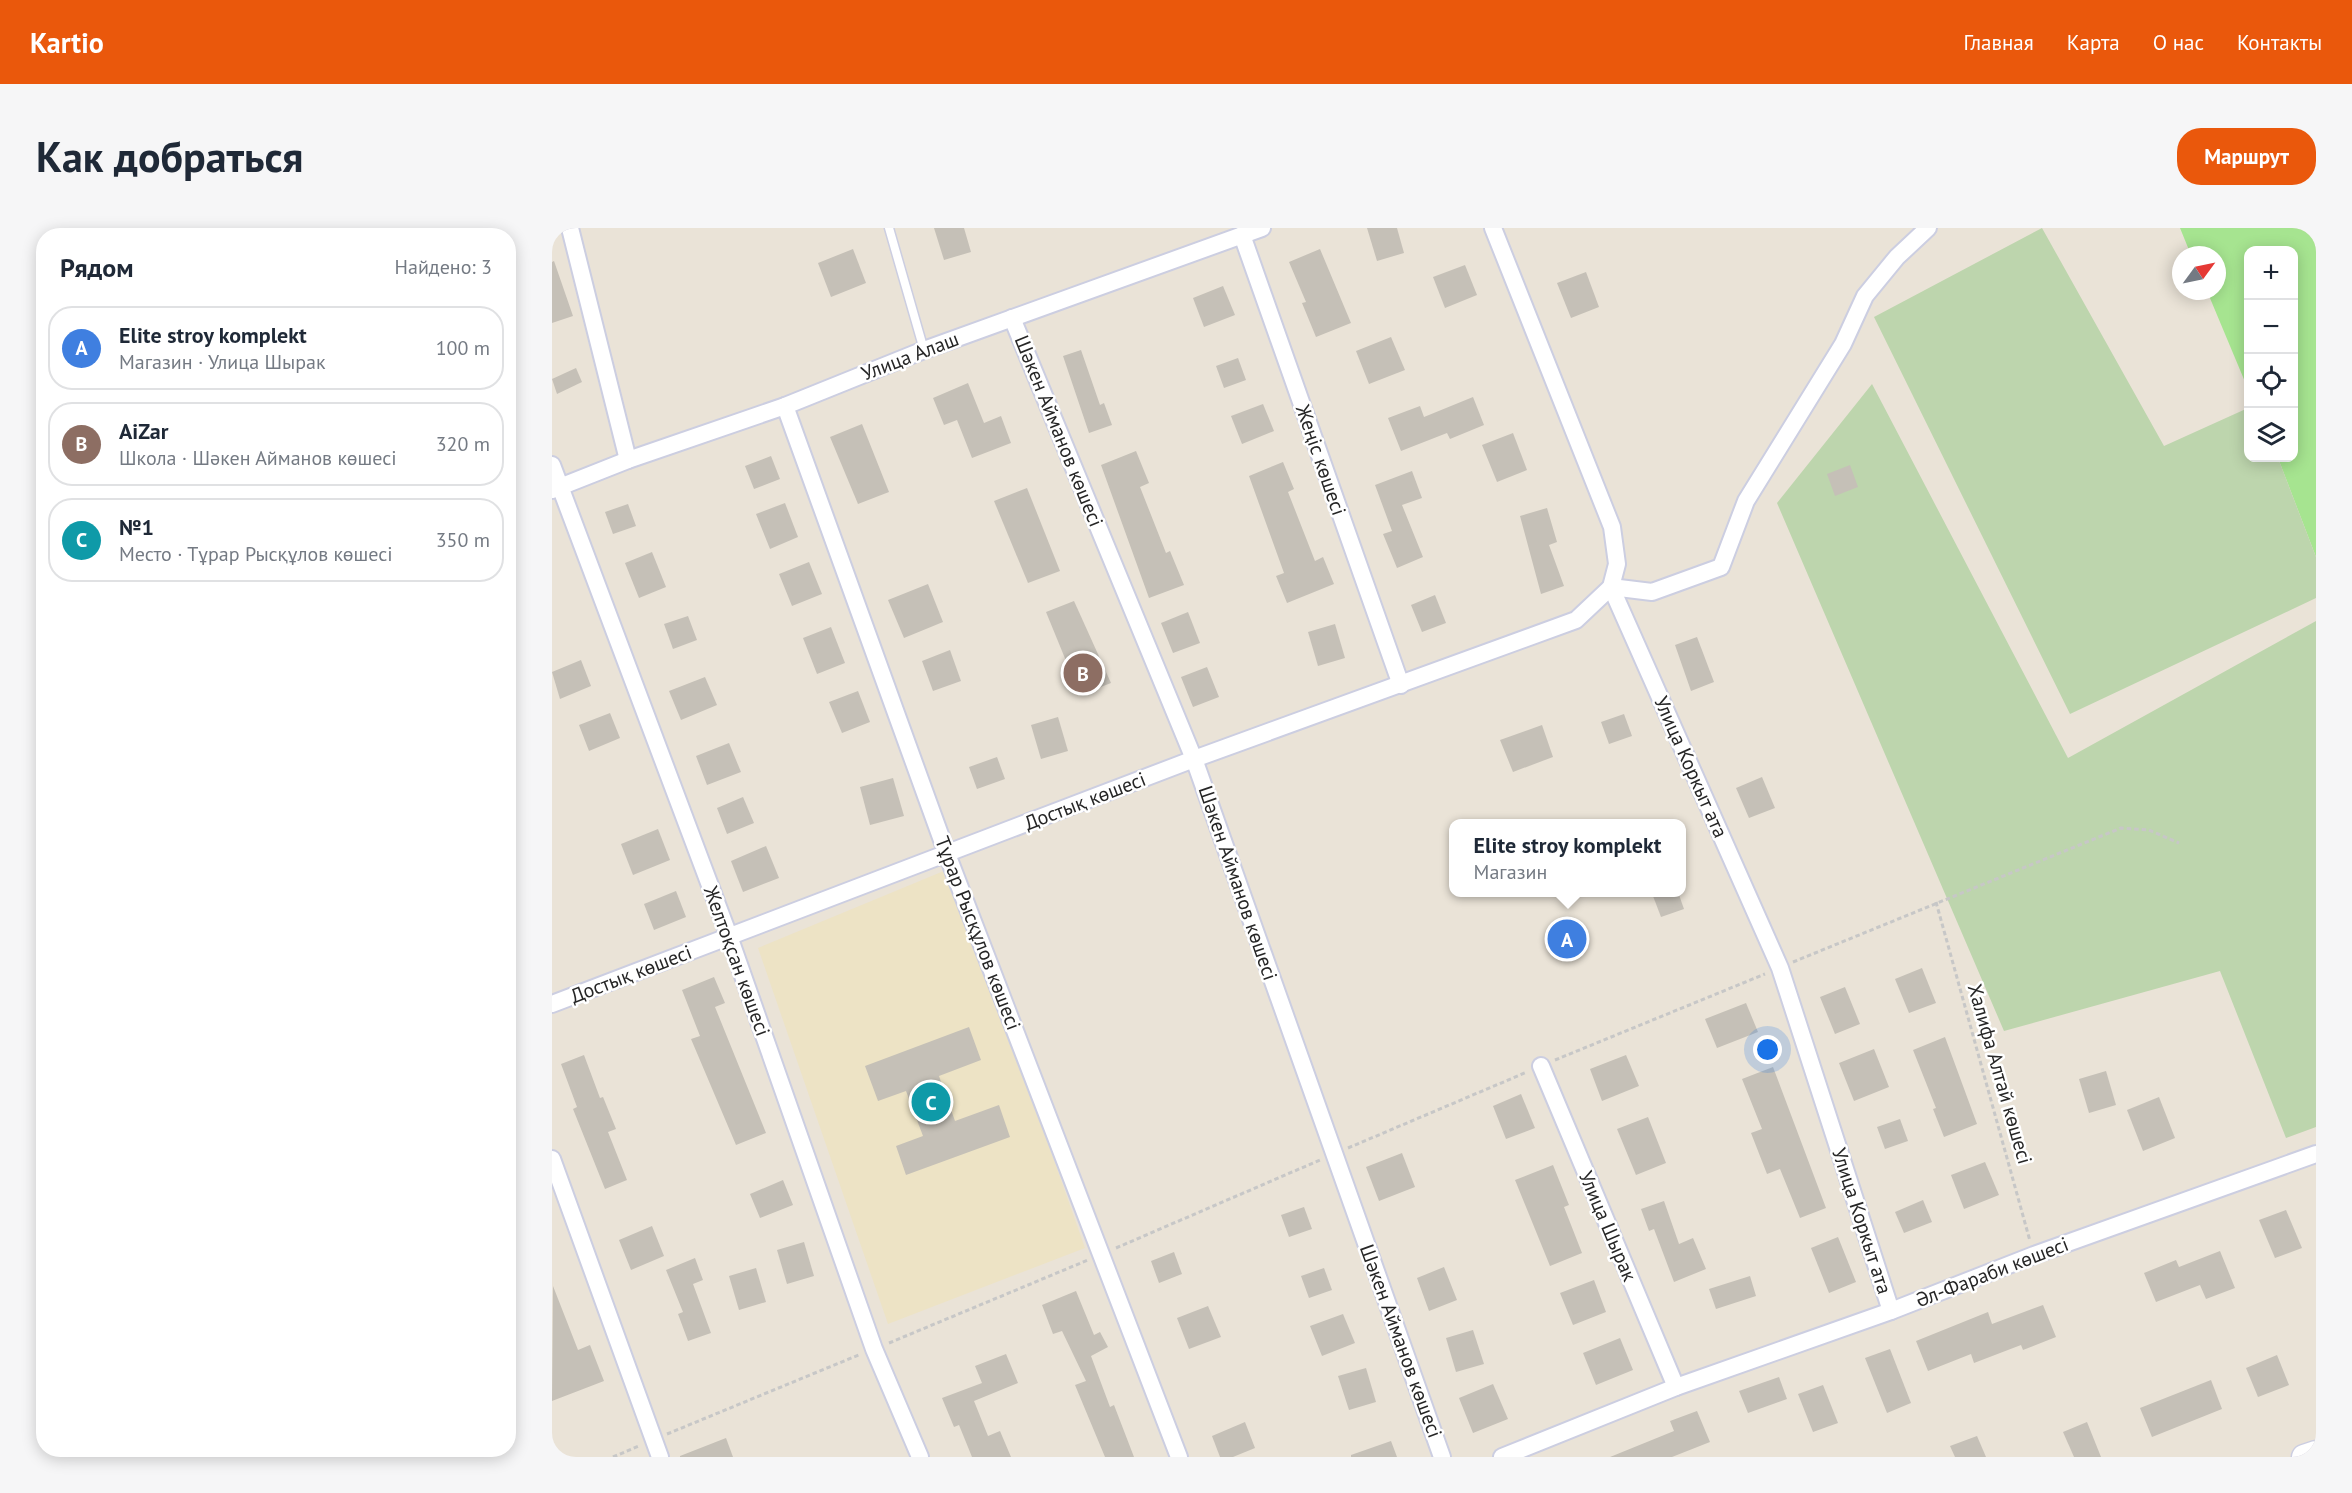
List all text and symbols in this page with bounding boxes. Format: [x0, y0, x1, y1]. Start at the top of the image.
text: Kartio [30, 24, 104, 61]
text: Главная [1963, 29, 2034, 56]
text: Карта [2067, 29, 2120, 56]
text: О нас [2153, 29, 2204, 56]
text: Контакты [2237, 29, 2322, 56]
button: Маршрут [2177, 128, 2316, 185]
text: Как добраться [36, 129, 303, 184]
north arrow [2172, 246, 2226, 300]
map controls [2244, 246, 2298, 462]
button: + [2244, 246, 2298, 300]
text: Рядом [60, 251, 134, 284]
text: Найдено: 3 [395, 254, 492, 280]
button: − [2244, 300, 2298, 354]
text: Elite stroy komplekt [119, 321, 307, 349]
street label: Улица Алаш [858, 326, 962, 386]
street label: Шәкен Айманов көшесі [1009, 332, 1109, 530]
text: A [75, 335, 88, 361]
text: 100 m [436, 335, 490, 361]
text: Магазин · Улица Шырак [119, 349, 326, 375]
button: locate [2244, 354, 2298, 408]
street label: Жеңіс көшесі [1290, 400, 1352, 519]
button: layers [2244, 408, 2298, 462]
text: AiZar [119, 417, 168, 445]
text: B [76, 431, 87, 457]
text: 320 m [436, 431, 490, 457]
text: Школа · Шәкен Айманов көшесі [119, 445, 397, 471]
text: №1 [119, 513, 154, 541]
text: C [76, 527, 87, 553]
text: 350 m [436, 527, 490, 553]
text: Место · Тұрар Рысқұлов көшесі [119, 541, 393, 567]
pin: B [1064, 650, 1102, 696]
street label: Улица Коркыт ата [1648, 692, 1734, 842]
street label: Достық көшесі [1021, 766, 1149, 836]
street label: Шәкен Айманов көшесі [1192, 782, 1284, 984]
popup [1449, 819, 1686, 897]
text: Elite stroy komplekt [1474, 831, 1661, 859]
street label: Тұрар Рысқұлов көшесі [929, 832, 1027, 1034]
text: Магазин [1474, 859, 1547, 885]
street label: Желтоқсан көшесі [697, 882, 776, 1040]
pin: A [1548, 916, 1586, 962]
street label: Достық көшесі [567, 939, 695, 1009]
street label: Халифа Алтай көшесі [1962, 981, 2038, 1167]
your location [1753, 1035, 1782, 1064]
pin: C [912, 1080, 950, 1124]
street label: Улица Коркыт ата [1826, 1145, 1898, 1297]
street label: Улица Шырак [1573, 1167, 1643, 1286]
street label: Әл-Фараби көшесі [1912, 1231, 2072, 1313]
street label: Шәкен Айманов көшесі [1354, 1241, 1448, 1441]

